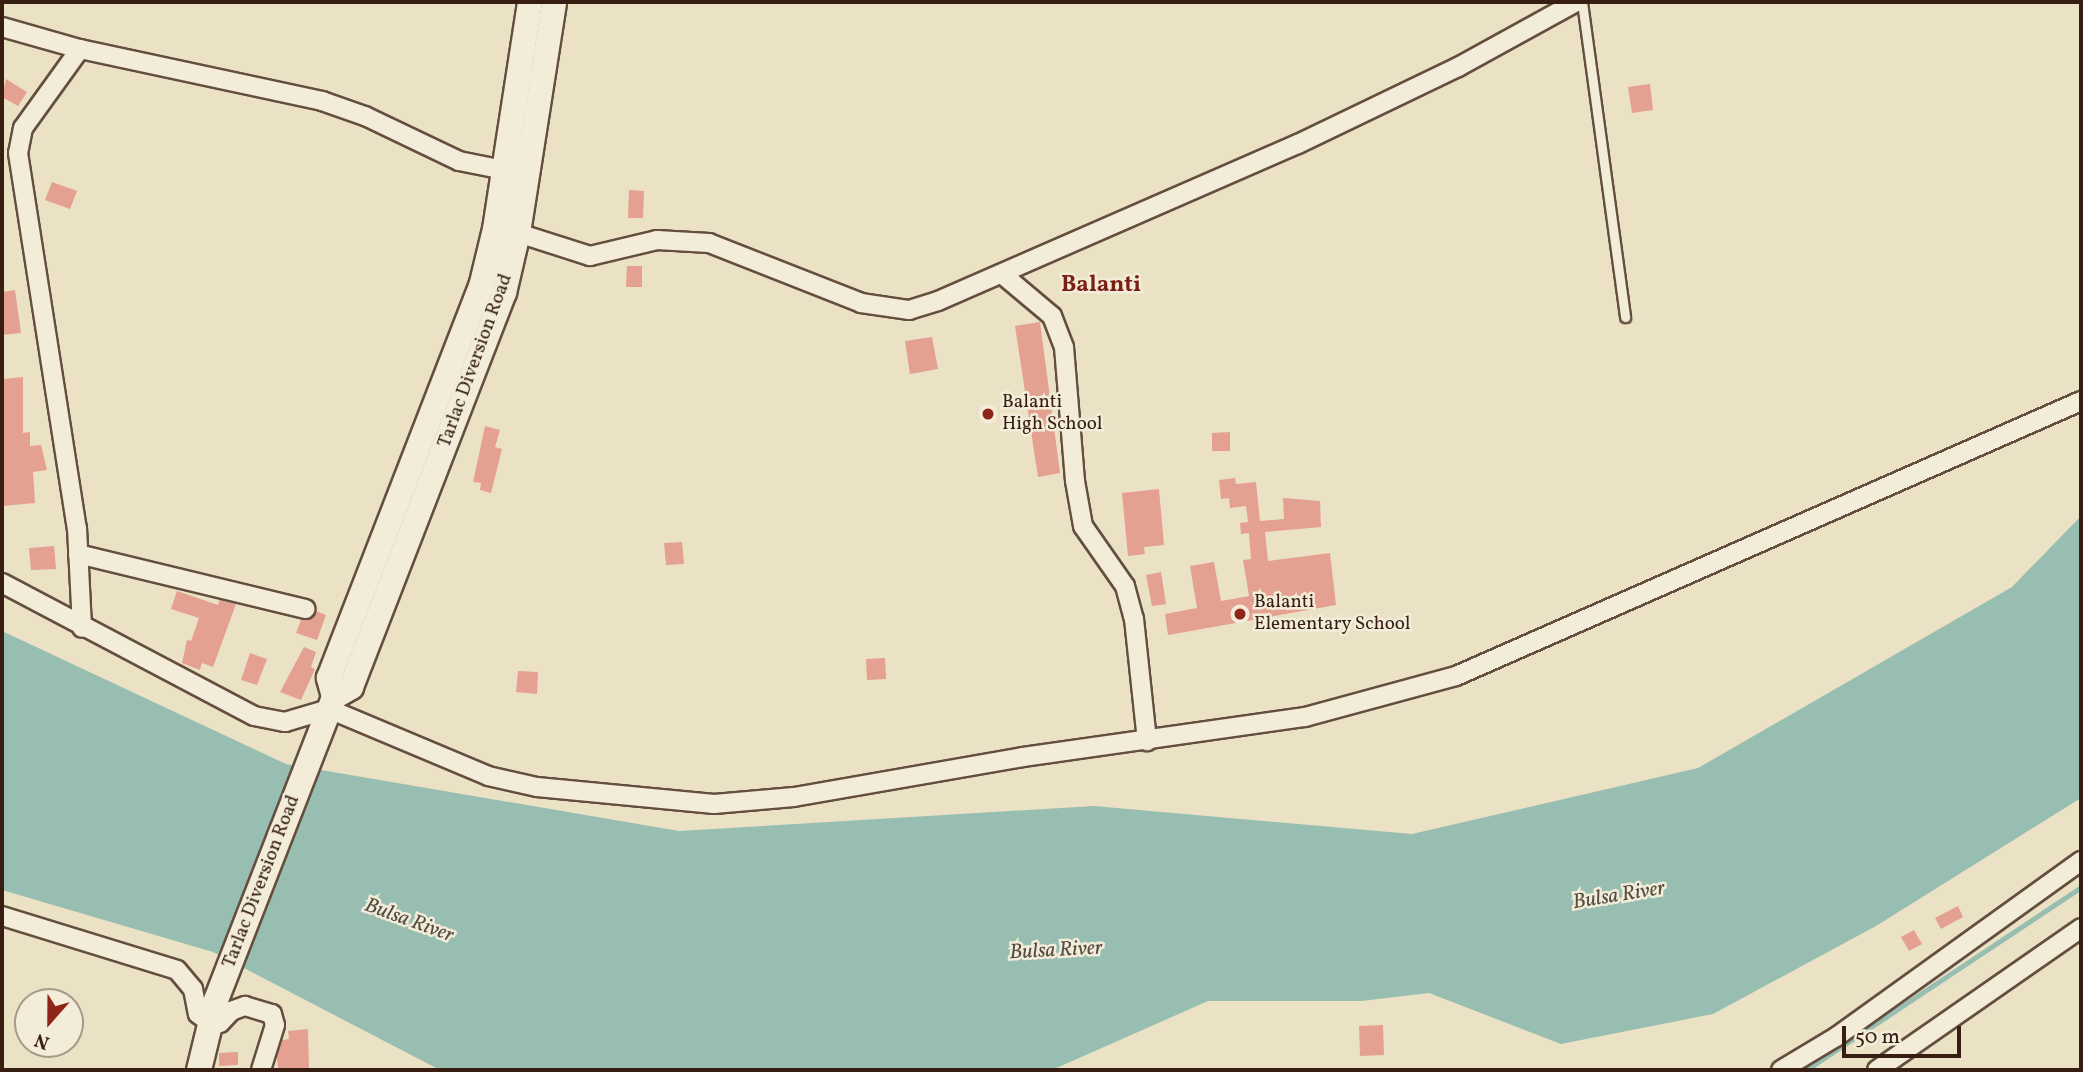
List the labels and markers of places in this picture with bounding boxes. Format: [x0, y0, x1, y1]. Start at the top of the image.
place label: Balanti High School [1002, 392, 1102, 436]
marker: Balanti High School [980, 406, 996, 422]
place label: Balanti Elementary School [1254, 592, 1411, 636]
marker: Balanti Elementary School [1232, 606, 1248, 622]

